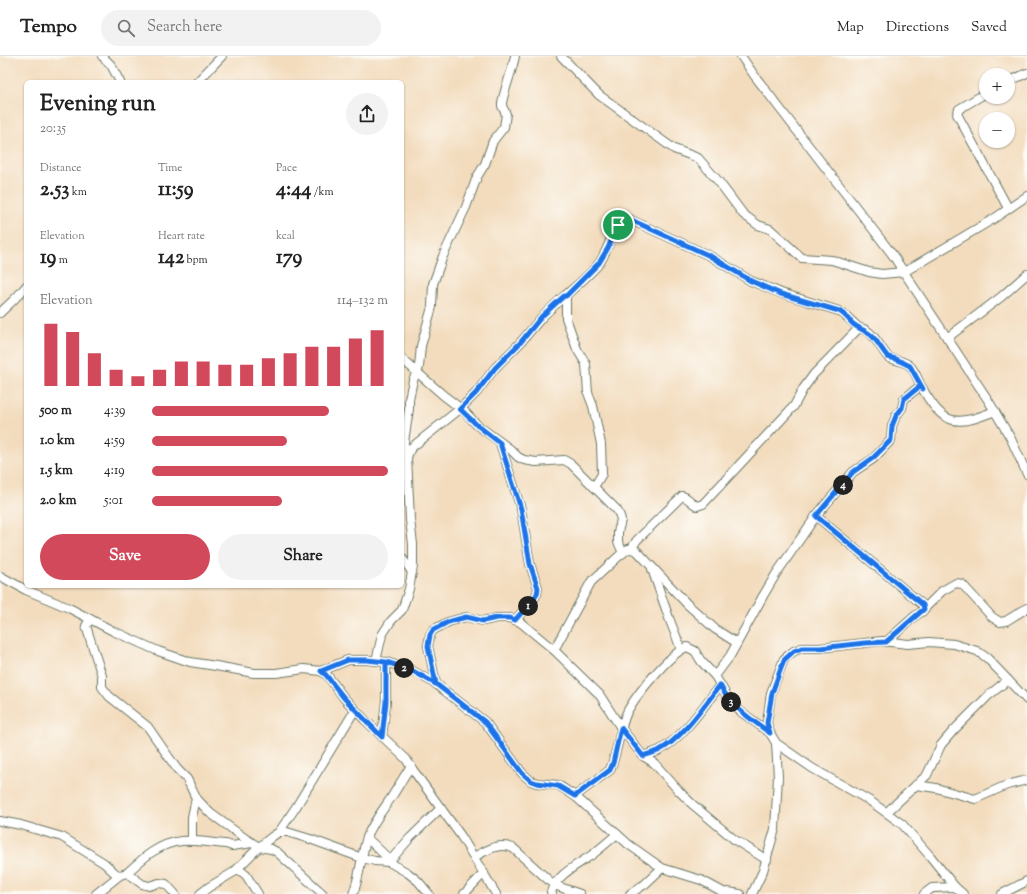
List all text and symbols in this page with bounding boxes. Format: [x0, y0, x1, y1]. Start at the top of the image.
search box [101, 10, 381, 46]
text: Tempo [20, 14, 77, 41]
icon: search [115, 17, 137, 39]
text: Search here [147, 17, 222, 38]
text: Map [837, 18, 864, 38]
text: Directions [886, 18, 949, 38]
text: Saved [971, 18, 1007, 38]
map controls [979, 68, 1015, 148]
button: + [979, 68, 1015, 104]
text: Evening run [40, 89, 156, 121]
button: share [346, 93, 388, 135]
button: − [979, 112, 1015, 148]
text: 20:35 [40, 120, 66, 138]
text: Distance [40, 160, 81, 176]
text: Time [158, 160, 182, 176]
text: Pace [276, 160, 297, 176]
text: 2.53 [40, 176, 69, 205]
text: 11:59 [158, 176, 193, 205]
text: 4:44 [276, 176, 311, 205]
text: km [69, 184, 87, 200]
text: /km [311, 184, 334, 200]
pin [601, 208, 635, 242]
icon: arrive [607, 214, 629, 236]
text: Elevation [40, 228, 85, 244]
text: Heart rate [158, 228, 205, 244]
text: kcal [276, 228, 295, 244]
text: 19 [40, 244, 56, 273]
text: 142 [158, 244, 184, 273]
text: 179 [276, 244, 302, 273]
text: m [56, 252, 68, 268]
text: bpm [184, 252, 208, 268]
text: Elevation [40, 292, 93, 310]
text: 114–132 m [337, 292, 388, 310]
text: 500 m [40, 402, 72, 420]
text: 4:39 [104, 402, 125, 420]
text: 1.0 km [40, 432, 75, 450]
text: 4:59 [104, 432, 125, 450]
text: 1.5 km [40, 462, 73, 480]
text: 4:19 [104, 462, 125, 480]
pin: 4 [833, 475, 853, 495]
text: 4 [840, 477, 846, 493]
text: 2.0 km [40, 492, 77, 510]
text: 5:01 [104, 492, 123, 510]
button: Save [40, 534, 210, 580]
button: Share [218, 534, 388, 580]
pin: 1 [518, 596, 538, 616]
text: 1 [526, 598, 530, 614]
pin: 2 [394, 658, 414, 678]
text: 2 [401, 660, 407, 676]
pin: 3 [721, 692, 741, 712]
text: 3 [729, 694, 733, 710]

